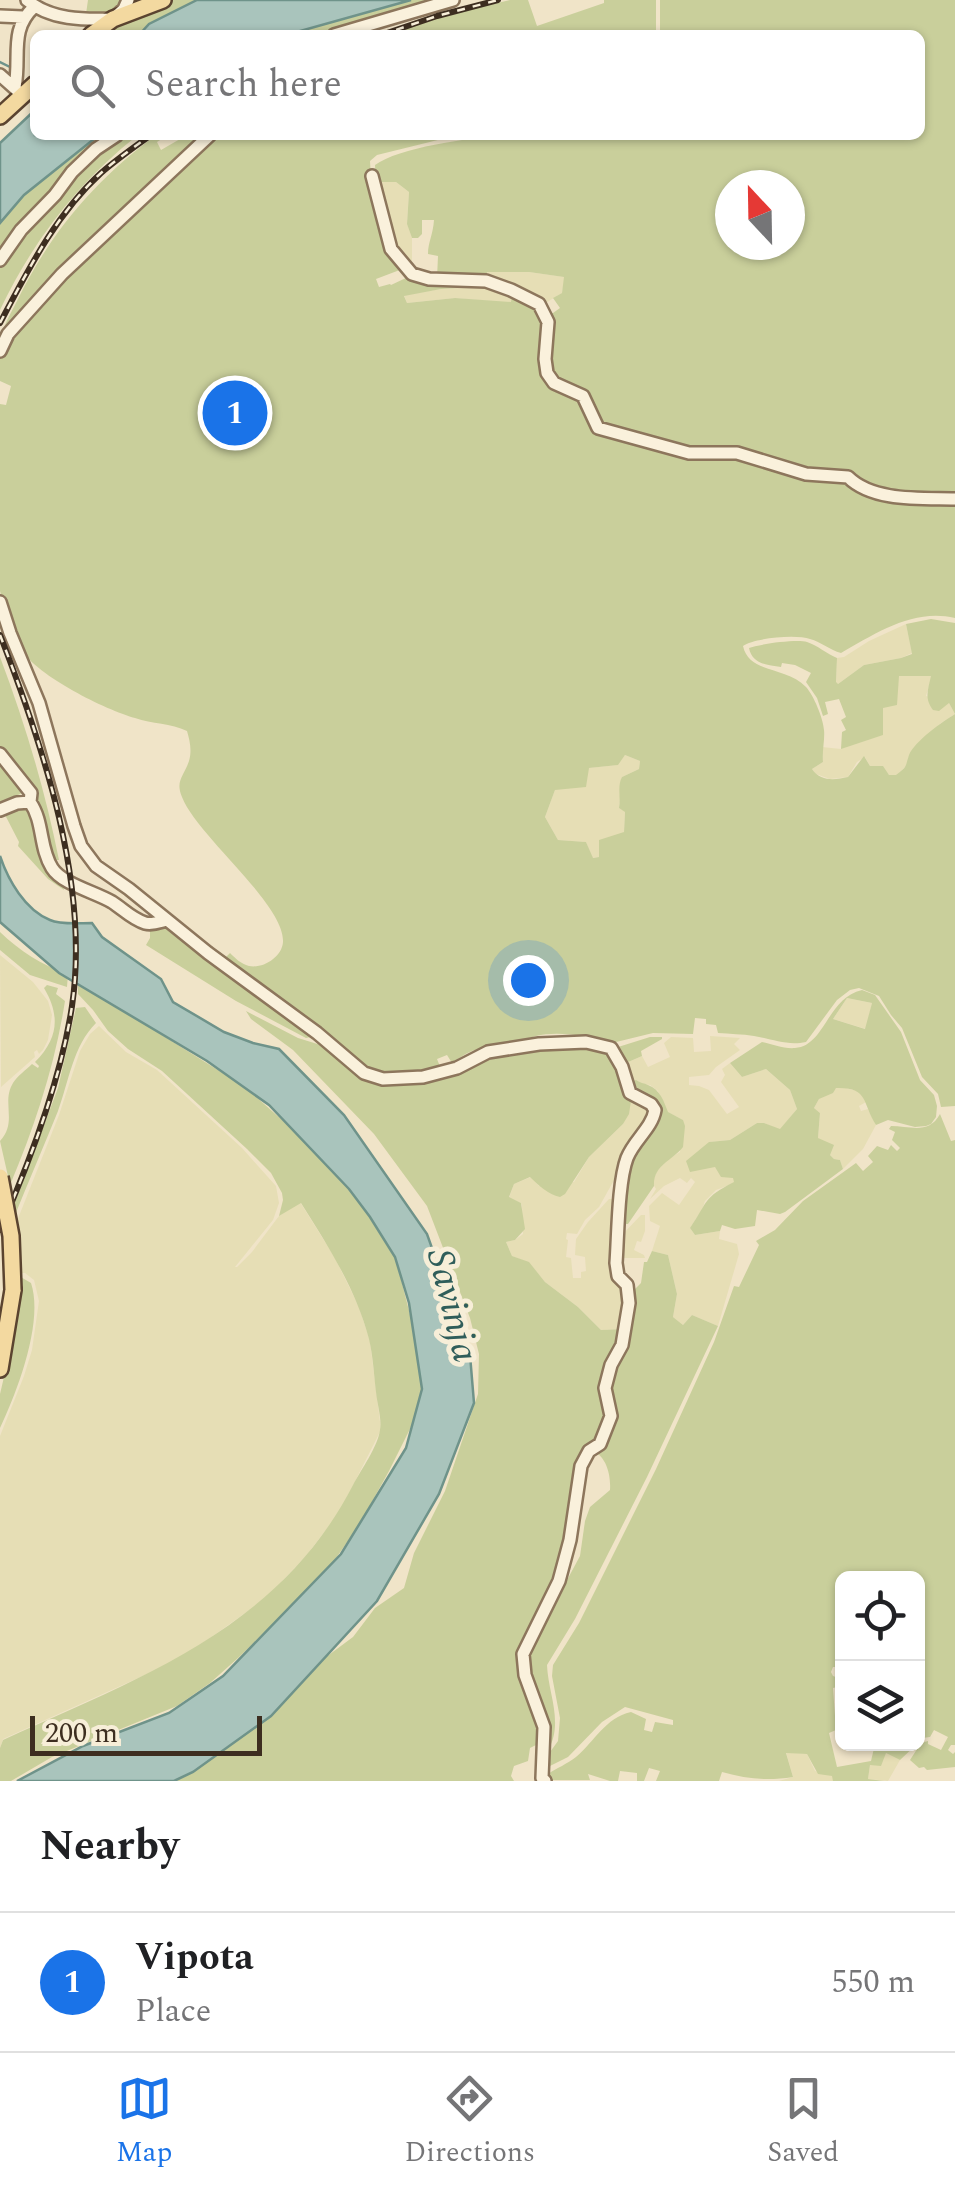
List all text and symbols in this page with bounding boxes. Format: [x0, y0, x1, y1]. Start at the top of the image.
search box [30, 30, 925, 140]
text: Search here [145, 56, 342, 114]
icon: search [65, 58, 120, 113]
north arrow [715, 170, 805, 260]
pin: 1 [202, 376, 268, 450]
your location [503, 955, 554, 1006]
water label: Savinja [410, 1243, 494, 1368]
map controls [835, 1571, 925, 1751]
button: locate [835, 1571, 925, 1661]
button: layers [835, 1661, 925, 1751]
scale bar [30, 1711, 262, 1756]
text: 200 m [45, 1712, 118, 1755]
text: Nearby [40, 1815, 179, 1878]
text: Vipota [135, 1929, 254, 1987]
text: 1 [64, 1958, 81, 2007]
text: 550 m [831, 1958, 915, 2007]
text: Place [135, 1987, 211, 2036]
tab: Map [116, 2071, 172, 2174]
tab: Directions [404, 2071, 535, 2174]
tab: Saved [767, 2071, 839, 2174]

